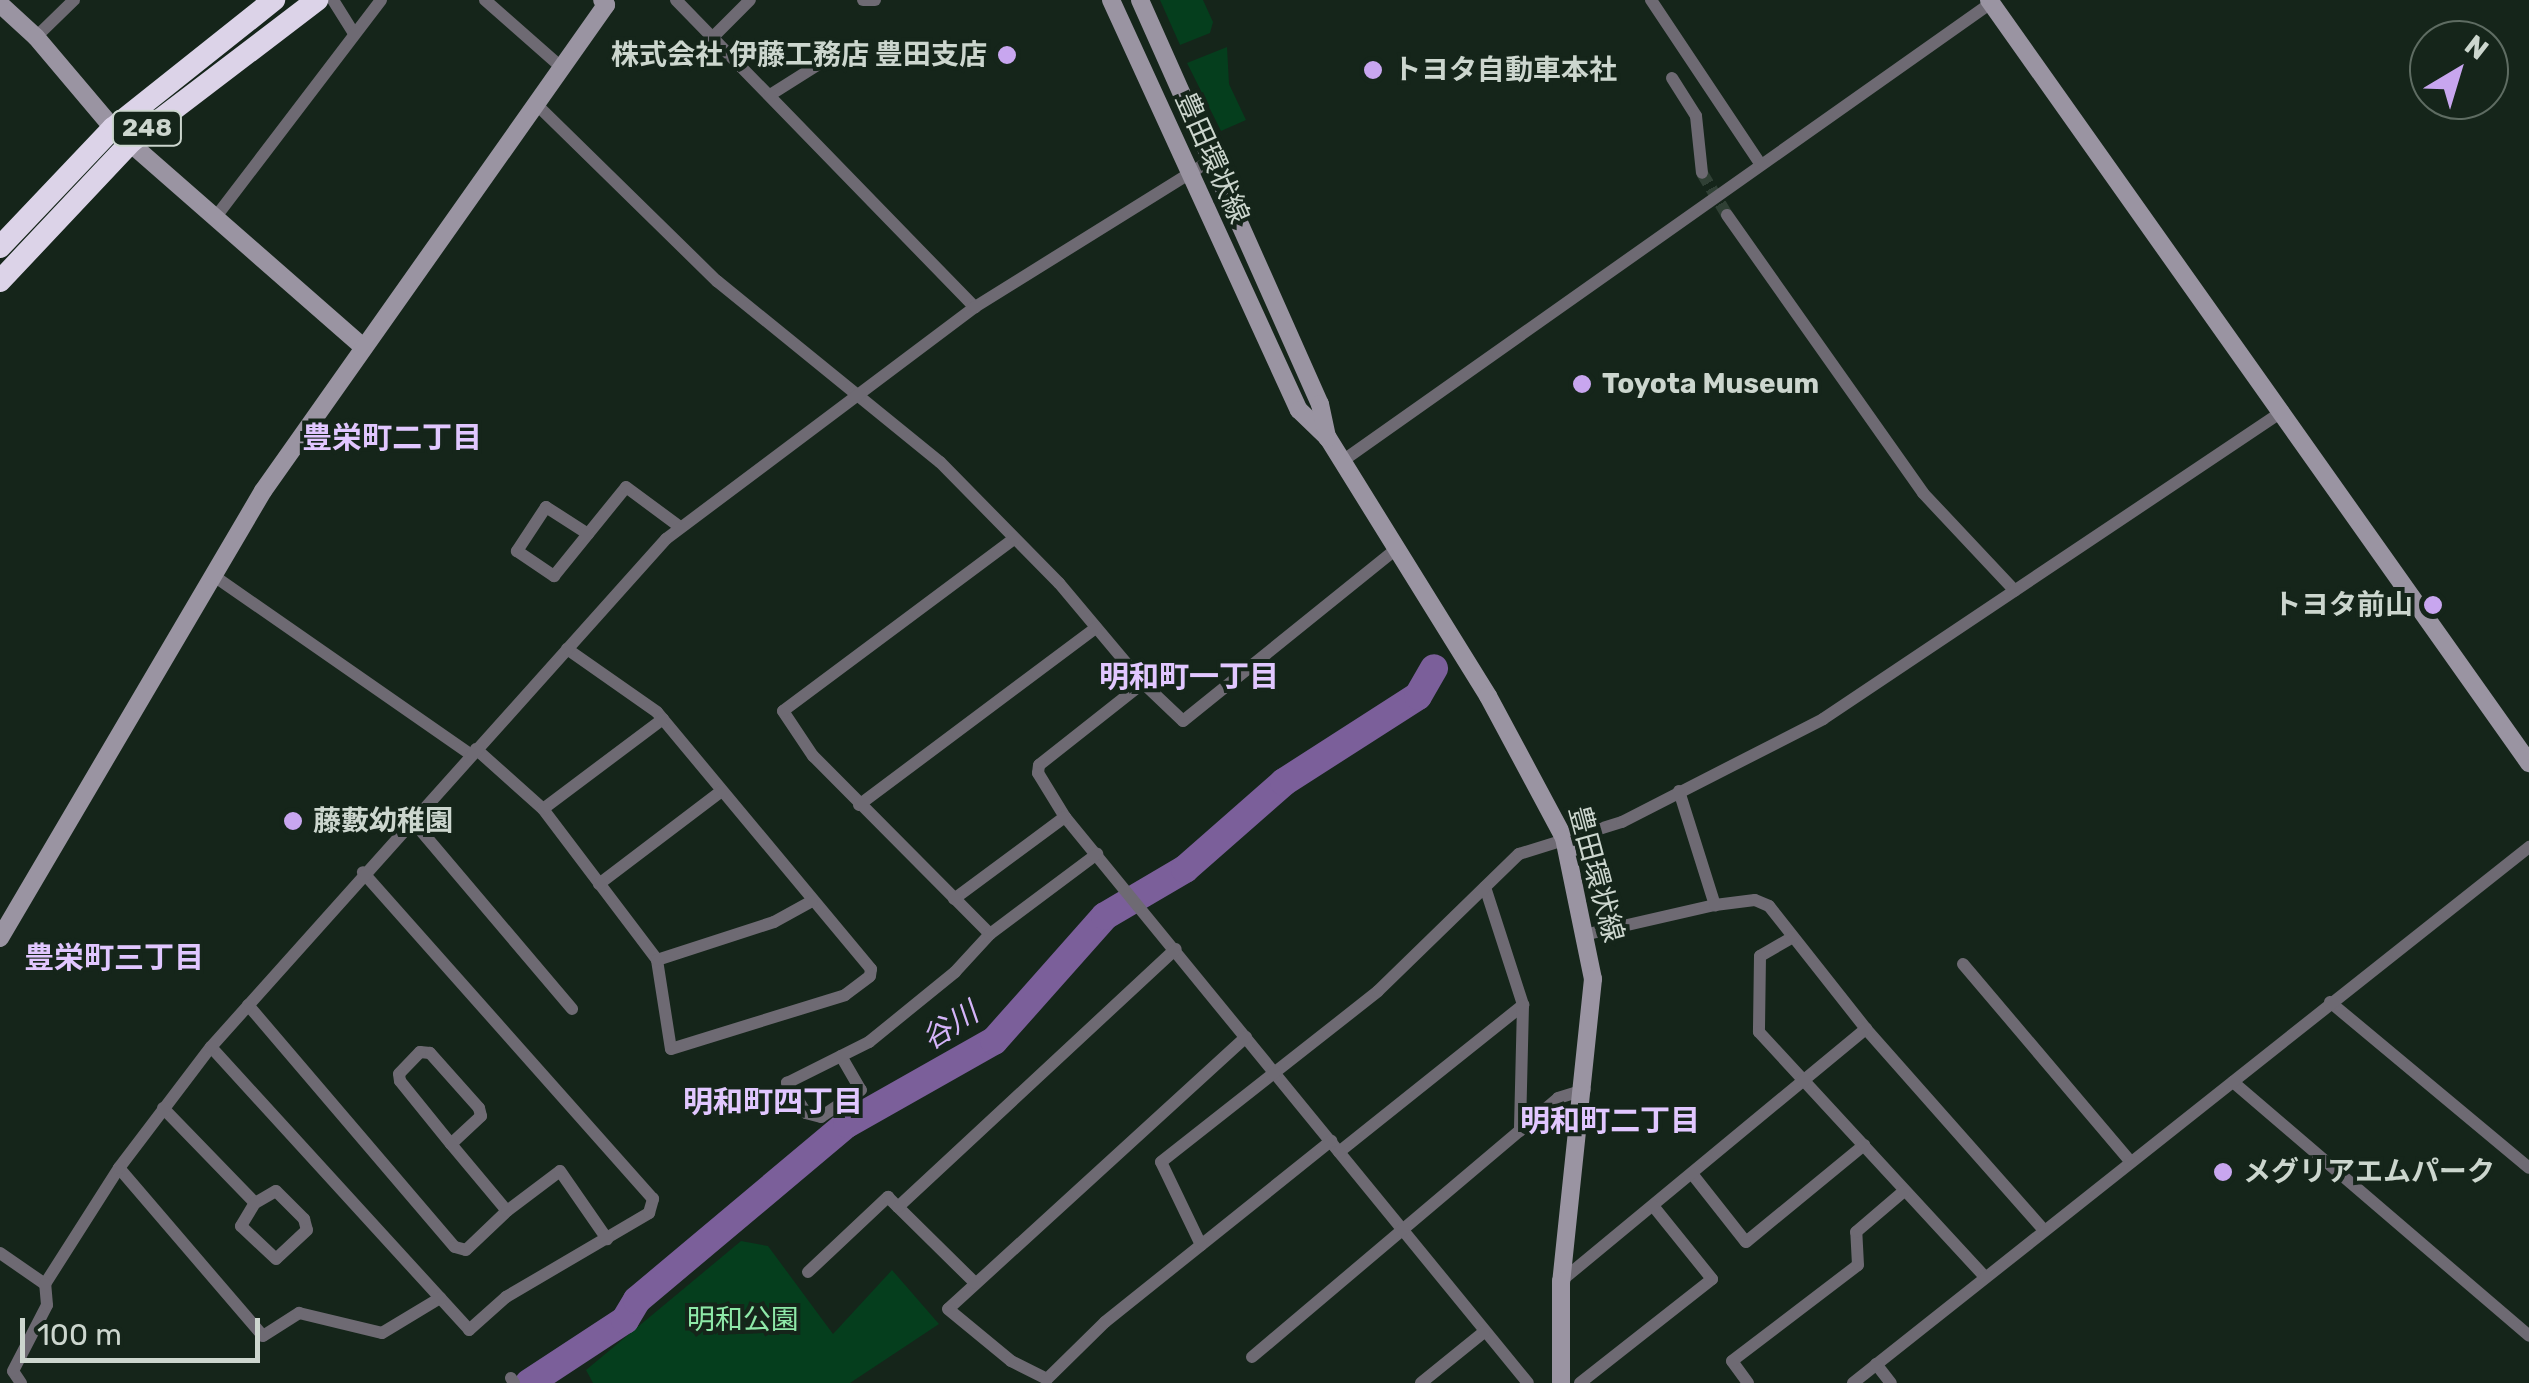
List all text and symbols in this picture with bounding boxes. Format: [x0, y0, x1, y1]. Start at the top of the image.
north arrow [2409, 20, 2509, 120]
text: N [2458, 28, 2495, 67]
place label: 株式会社 伊藤工務店 豊田支店 [611, 38, 987, 72]
marker: 株式会社 伊藤工務店 豊田支店 [996, 44, 1018, 66]
place label: トヨタ自動車本社 [1393, 53, 1617, 87]
marker: トヨタ自動車本社 [1362, 59, 1384, 81]
street label: 豊田環状線 [1168, 87, 1256, 229]
road number: 248 [110, 108, 184, 148]
place label: Toyota Museum [1602, 367, 1819, 401]
marker: Toyota Museum [1571, 373, 1593, 395]
district label: 豊栄町二丁目 [302, 420, 482, 456]
place label: トヨタ前山 [2273, 588, 2413, 622]
marker: トヨタ前山 [2422, 594, 2444, 616]
district label: 明和町一丁目 [1099, 659, 1279, 695]
street label: 豊田環状線 [1562, 802, 1630, 946]
place label: 藤藪幼稚園 [313, 804, 453, 838]
marker: 藤藪幼稚園 [282, 810, 304, 832]
district label: 豊栄町三丁目 [24, 940, 204, 976]
water label: 谷川 [915, 995, 985, 1057]
district label: 明和町四丁目 [683, 1084, 863, 1120]
district label: 明和町二丁目 [1520, 1103, 1700, 1139]
place label: メグリアエムパーク [2243, 1155, 2495, 1189]
marker: メグリアエムパーク [2212, 1161, 2234, 1183]
scale bar [25, 1298, 265, 1360]
park label: 明和公園 [687, 1303, 799, 1337]
text: 100 m [37, 1317, 122, 1353]

